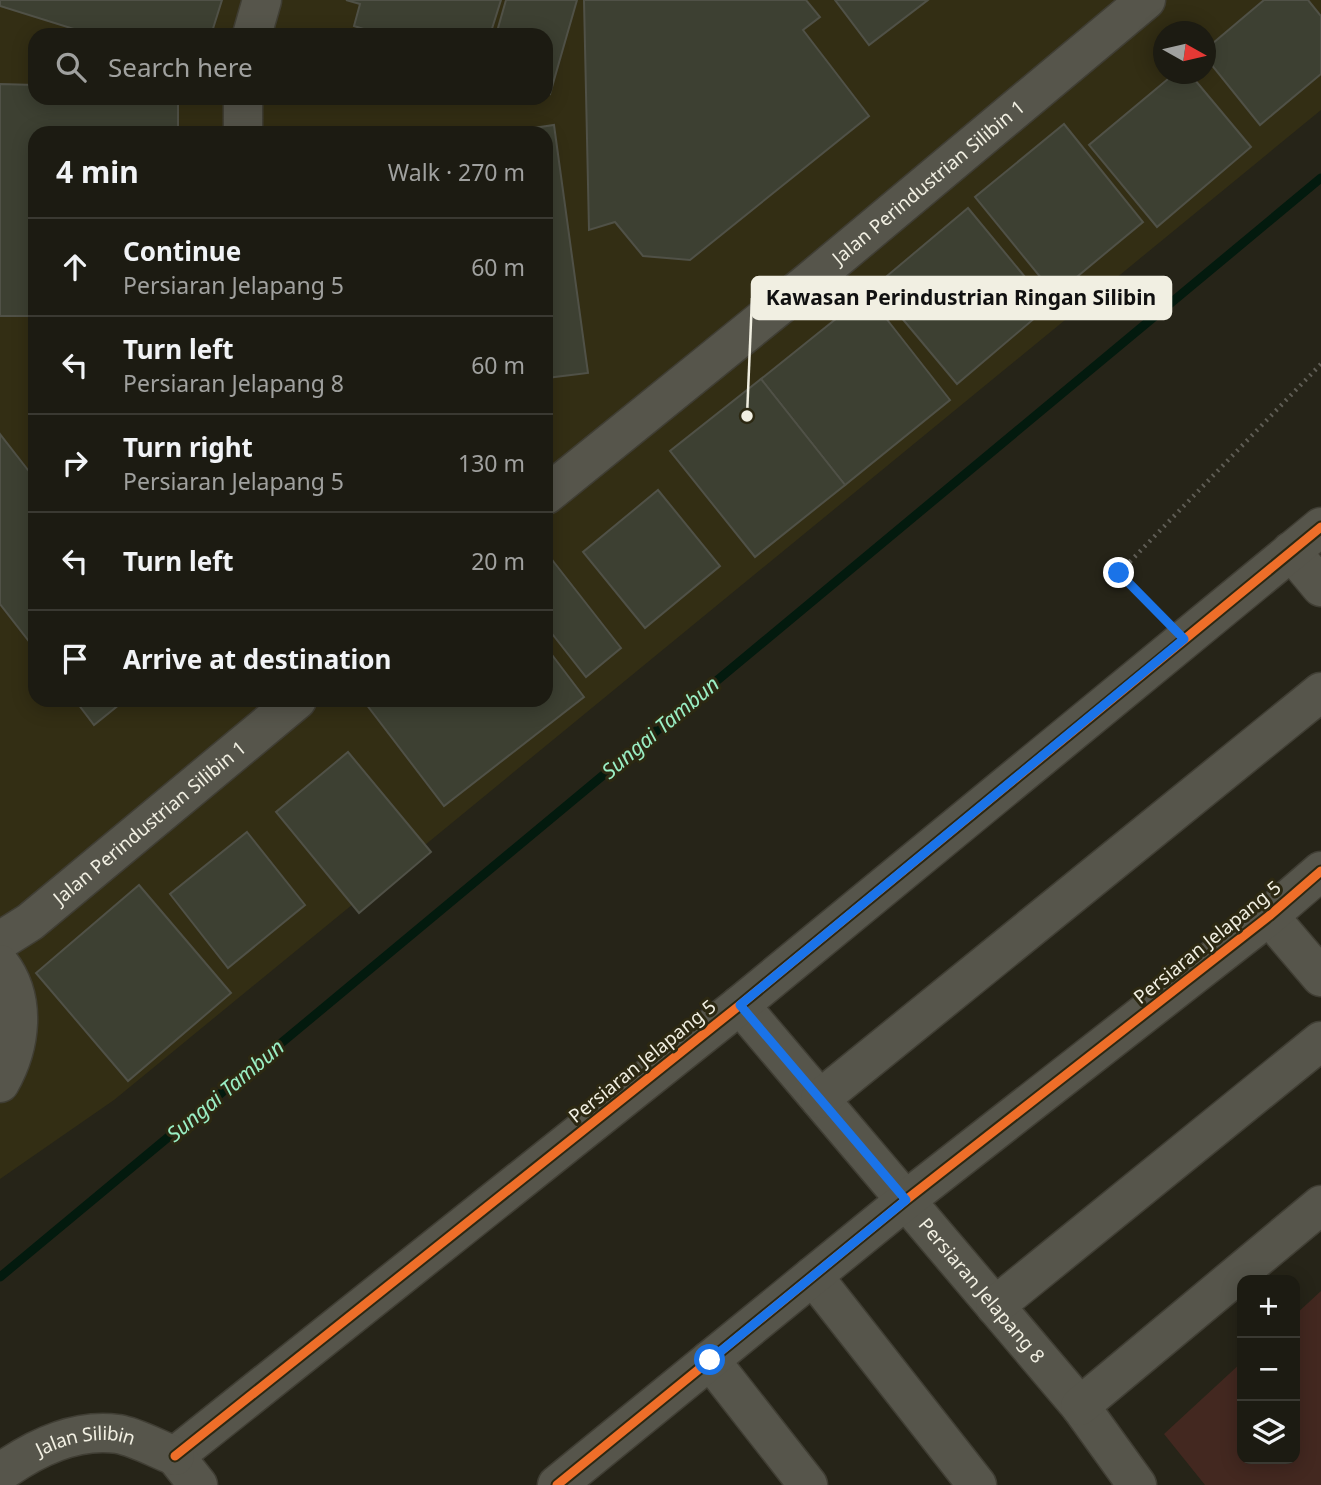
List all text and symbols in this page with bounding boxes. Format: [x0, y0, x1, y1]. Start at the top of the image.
north arrow [1153, 21, 1216, 84]
search box [28, 28, 553, 105]
icon: search [52, 48, 90, 86]
text: Search here [108, 49, 253, 85]
street label: Jalan Perindustrian Silibin 1 [825, 94, 1030, 272]
text: 4 min [56, 151, 139, 192]
text: Walk · 270 m [388, 156, 525, 188]
text: Continue [123, 233, 241, 269]
icon: ahead [56, 248, 94, 286]
text: 60 m [471, 251, 525, 283]
text: Persiaran Jelapang 5 [123, 269, 344, 301]
callout: Kawasan Perindustrian Ringan Silibin [752, 277, 1171, 319]
text: Kawasan Perindustrian Ringan Silibin [766, 283, 1156, 311]
text: Turn left [123, 331, 234, 367]
icon: left [56, 346, 94, 384]
text: 60 m [471, 349, 525, 381]
text: Persiaran Jelapang 8 [123, 367, 344, 399]
text: Turn right [123, 429, 253, 465]
icon: right [56, 444, 94, 482]
text: 130 m [458, 447, 525, 479]
text: Persiaran Jelapang 5 [123, 465, 344, 497]
icon: left [56, 542, 94, 580]
text: Turn left [123, 543, 234, 579]
text: 20 m [471, 545, 525, 577]
route end [1103, 557, 1134, 588]
icon: arrive [56, 640, 94, 678]
text: Arrive at destination [123, 641, 392, 677]
water label: Sungai Tambun [595, 670, 725, 784]
street label: Jalan Perindustrian Silibin 1 [46, 735, 252, 912]
street label: Persiaran Jelapang 5 [1128, 874, 1286, 1010]
street label: Persiaran Jelapang 5 [563, 993, 721, 1129]
water label: Sungai Tambun [160, 1033, 290, 1147]
street label: Persiaran Jelapang 8 [913, 1212, 1051, 1368]
map controls [1237, 1275, 1300, 1464]
button: + [1237, 1275, 1300, 1338]
button: − [1237, 1338, 1300, 1401]
route start [694, 1344, 725, 1375]
button: layers [1237, 1401, 1300, 1464]
street label: Jalan Silibin [29, 1420, 139, 1463]

